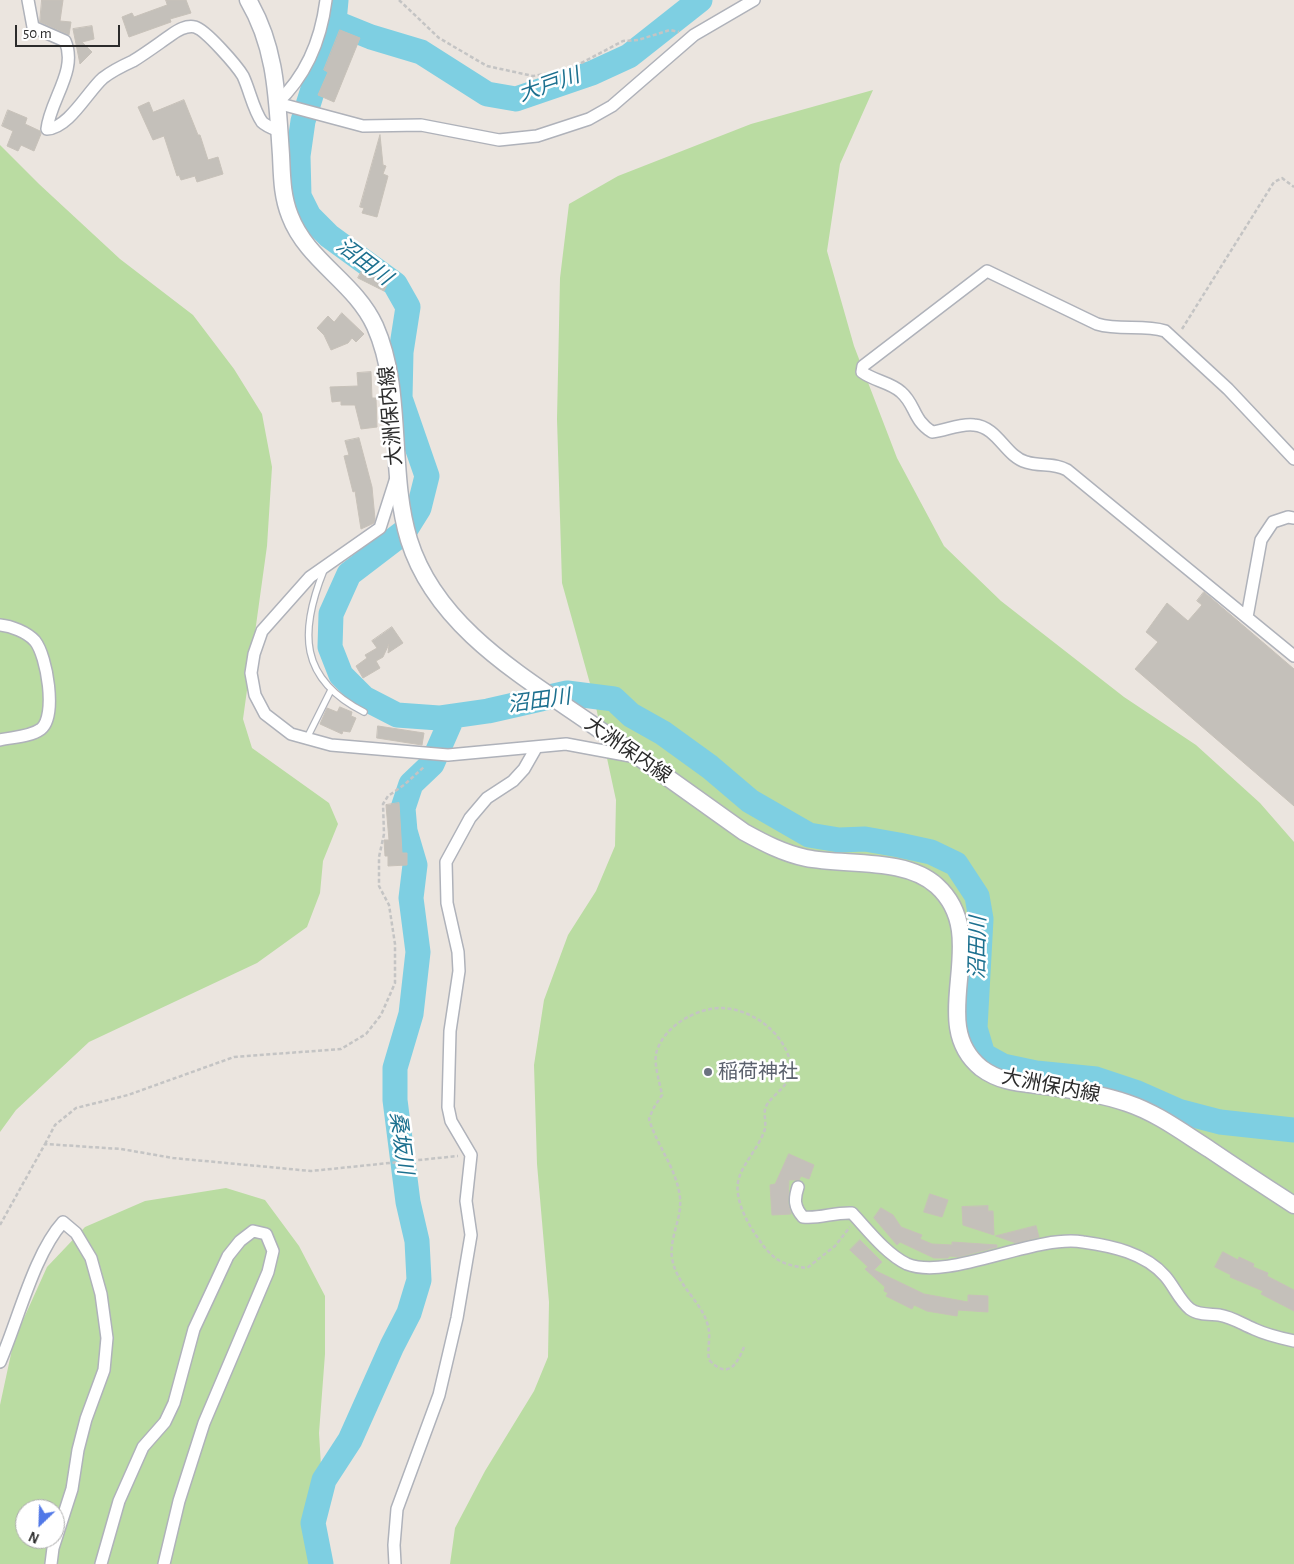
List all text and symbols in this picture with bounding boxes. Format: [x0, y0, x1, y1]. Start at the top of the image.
scale bar [18, 15, 122, 47]
text: 50 m [23, 26, 52, 41]
water label: 大戸川 [515, 63, 583, 107]
water label: 沼田川 [331, 233, 397, 291]
street label: 大洲保内線 [375, 365, 407, 467]
water label: 沼田川 [506, 684, 572, 718]
street label: 大洲保内線 [580, 711, 676, 789]
water label: 沼田川 [965, 916, 991, 980]
place label: 稲荷神社 [718, 1060, 798, 1084]
street label: 大洲保内線 [1000, 1065, 1102, 1107]
marker: 稲荷神社 [702, 1066, 714, 1078]
water label: 桑坂川 [384, 1110, 418, 1176]
north arrow [15, 1499, 65, 1549]
text: N [27, 1528, 42, 1545]

